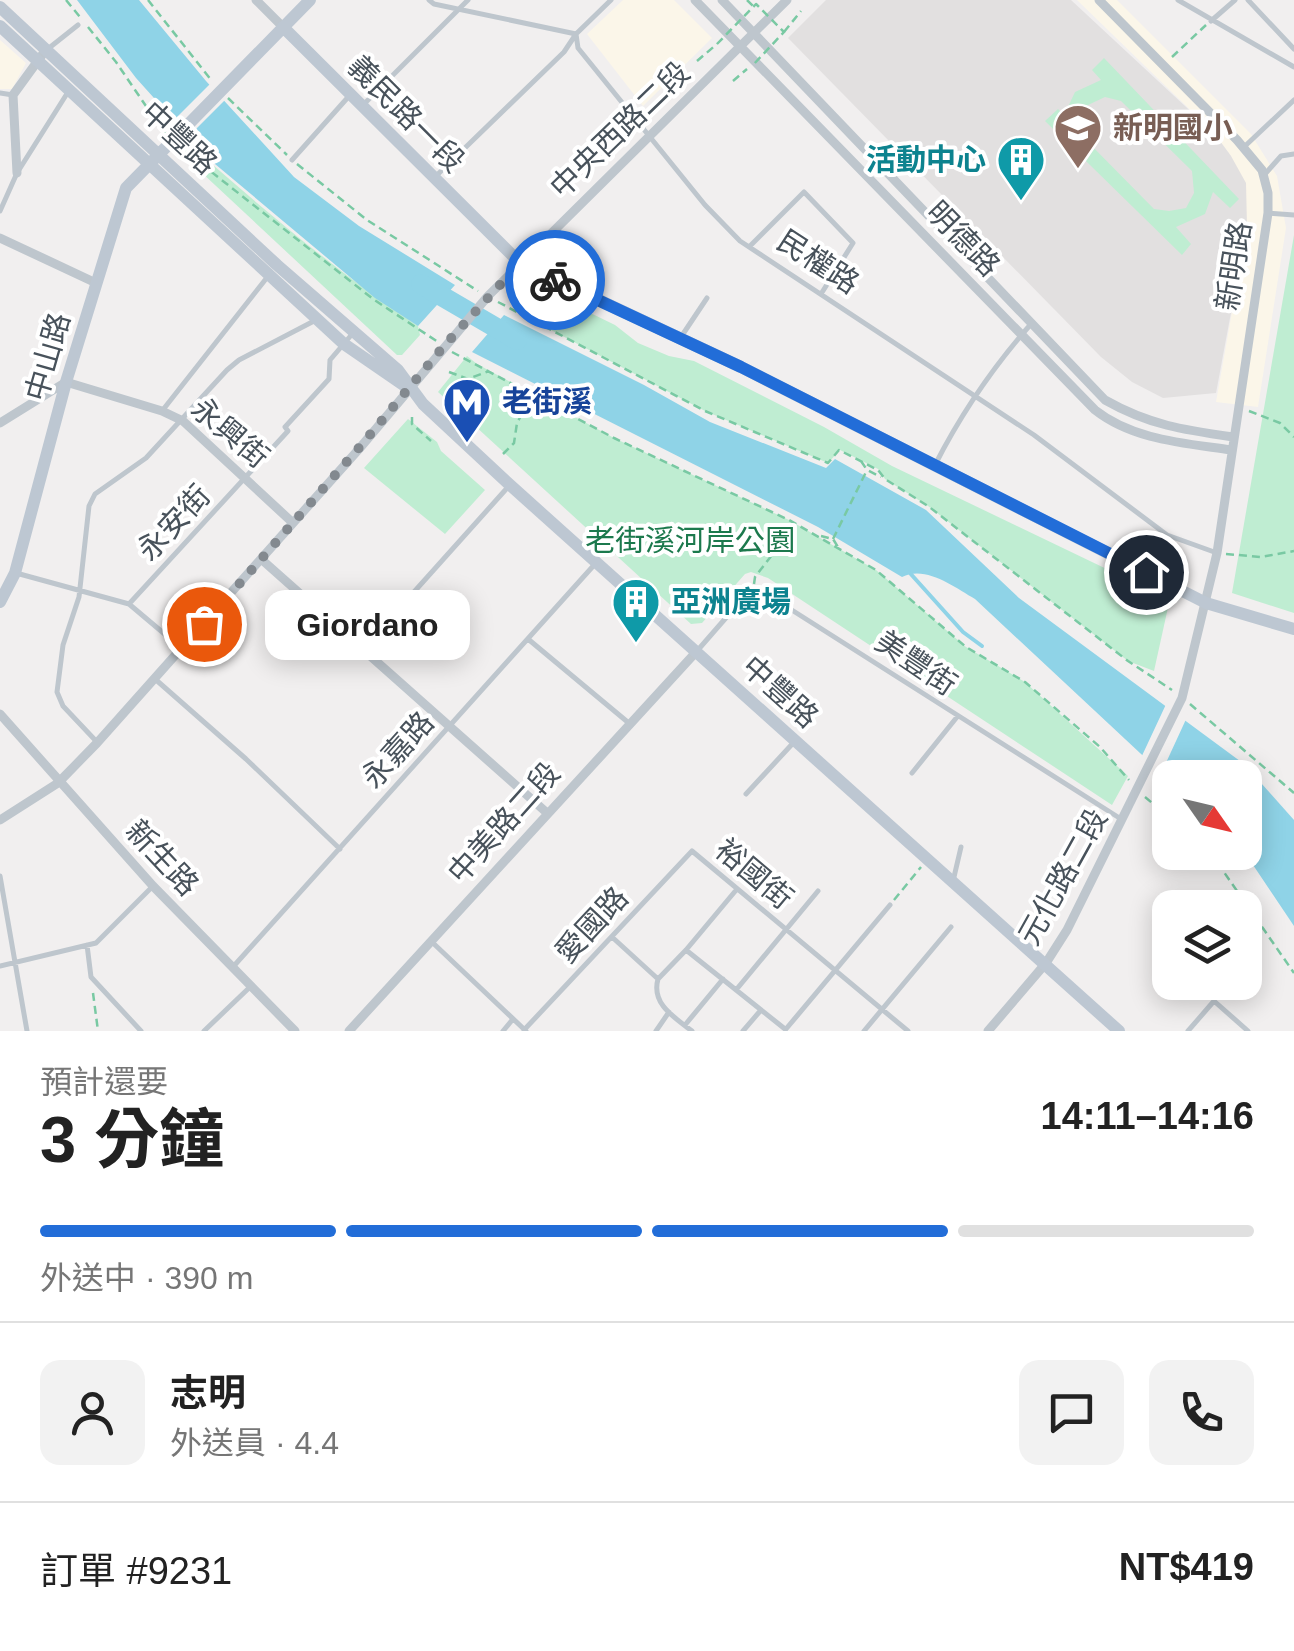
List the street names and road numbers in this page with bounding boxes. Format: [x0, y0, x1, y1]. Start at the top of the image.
street label: 義民路一段 [342, 49, 471, 178]
street label: 中央西路二段 [543, 55, 696, 204]
street label: 中豐路 [135, 95, 224, 180]
street label: 明德路 [920, 195, 1006, 282]
street label: 新明路 [1210, 219, 1257, 313]
street label: 民權路 [772, 223, 865, 300]
street label: 中山路 [19, 309, 76, 405]
street label: 永興街 [185, 391, 275, 474]
street label: 永安街 [131, 478, 216, 567]
street label: 美豐街 [870, 624, 963, 701]
street label: 中豐路 [736, 649, 825, 734]
street label: 永嘉路 [355, 705, 440, 794]
street label: 中美路二段 [441, 756, 566, 889]
street label: 元化路二段 [1012, 803, 1113, 950]
street label: 新生路 [120, 813, 205, 902]
street label: 裕國街 [709, 832, 799, 915]
street label: 愛國路 [549, 880, 634, 969]

